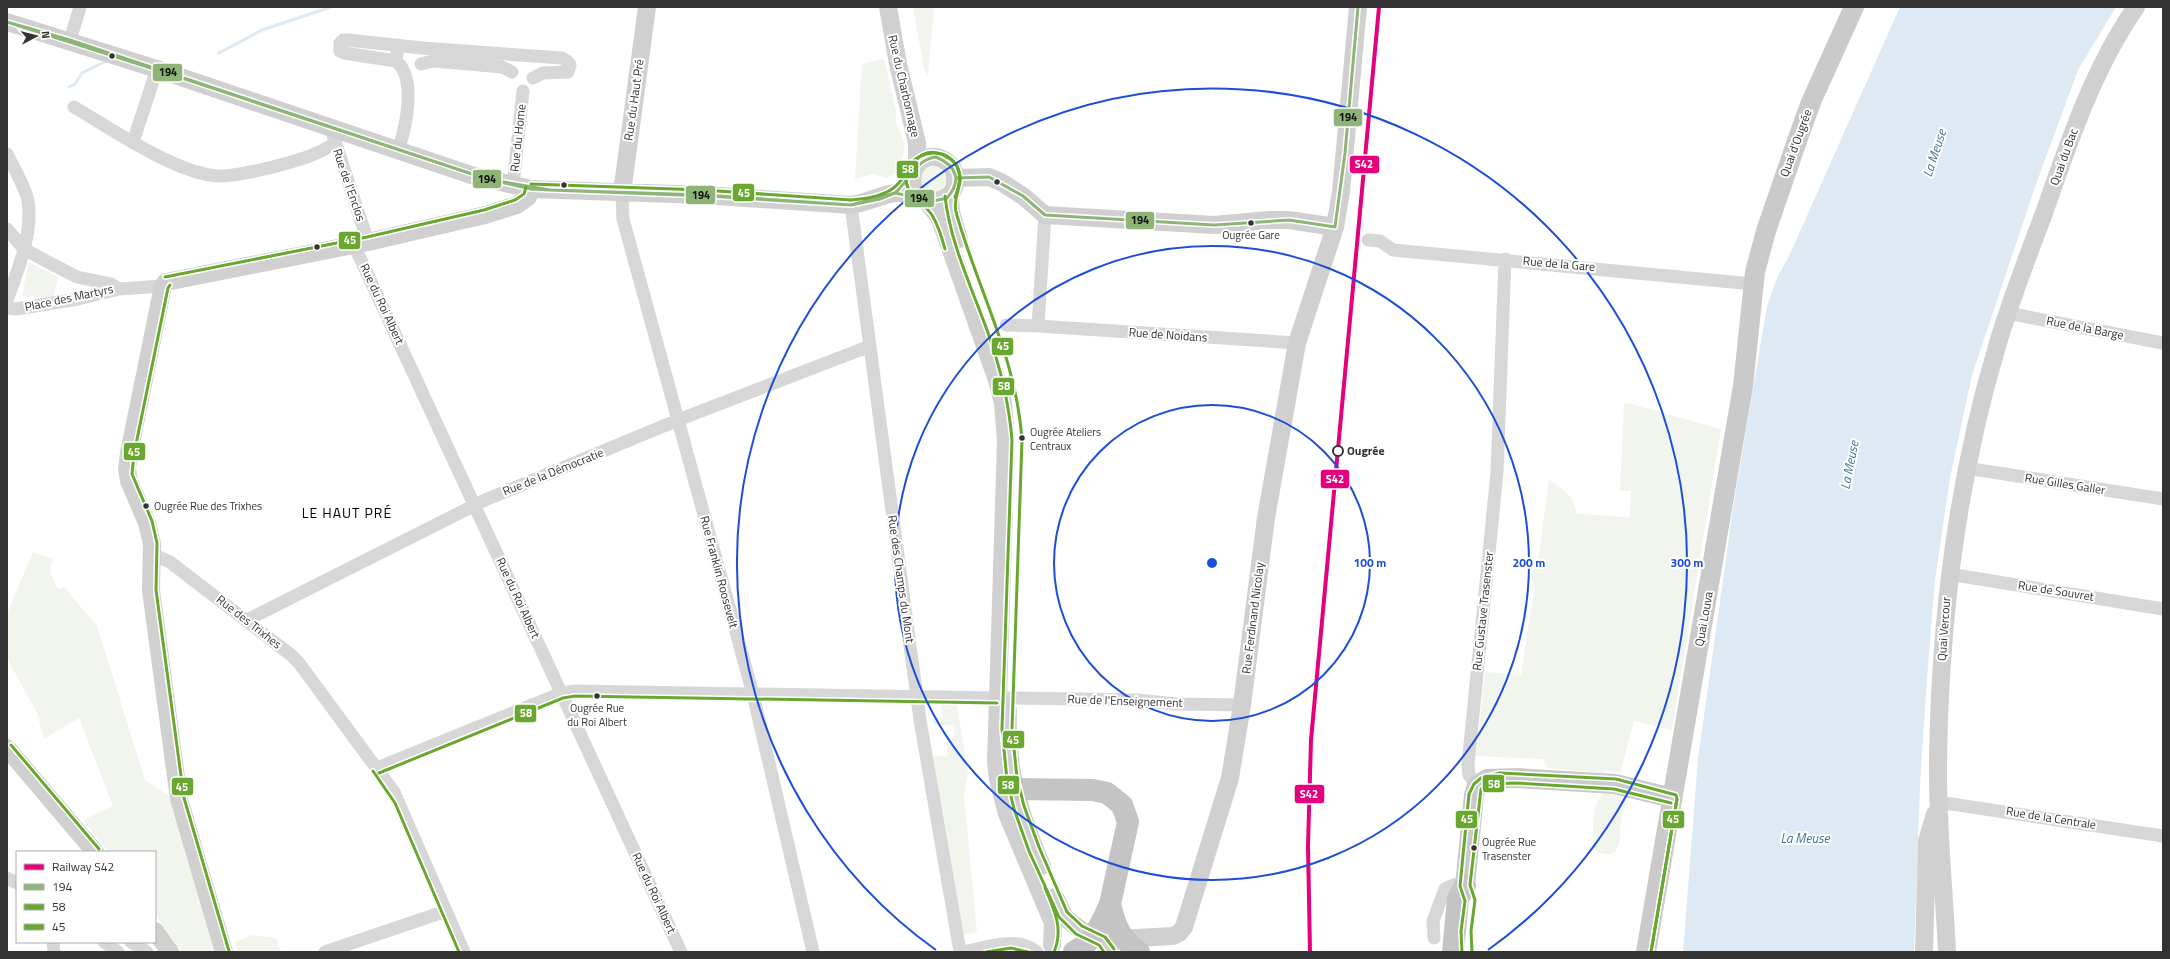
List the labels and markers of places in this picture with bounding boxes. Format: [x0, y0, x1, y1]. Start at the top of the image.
unlabelled marker [107, 51, 117, 61]
unlabelled marker [992, 177, 1002, 187]
unlabelled marker [559, 180, 569, 190]
marker: Ougrée Gare [1246, 218, 1256, 228]
place label: Ougrée Gare [1222, 227, 1280, 243]
unlabelled marker [312, 242, 322, 252]
place label: Ougrée Ateliers Centraux [1030, 424, 1101, 454]
marker: Ougrée Ateliers Centraux [1017, 433, 1027, 443]
place label: Ougrée [1347, 441, 1385, 460]
marker: Ougrée [1332, 445, 1344, 457]
place label: Ougrée Rue des Trixhes [154, 498, 262, 514]
marker: Ougrée Rue des Trixhes [141, 501, 151, 511]
centre of rings [1205, 556, 1219, 570]
marker: Ougrée Rue du Roi Albert [592, 691, 602, 701]
place label: Ougrée Rue du Roi Albert [567, 700, 627, 730]
place label: Ougrée Rue Trasenster [1482, 834, 1537, 864]
marker: Ougrée Rue Trasenster [1469, 843, 1479, 853]

